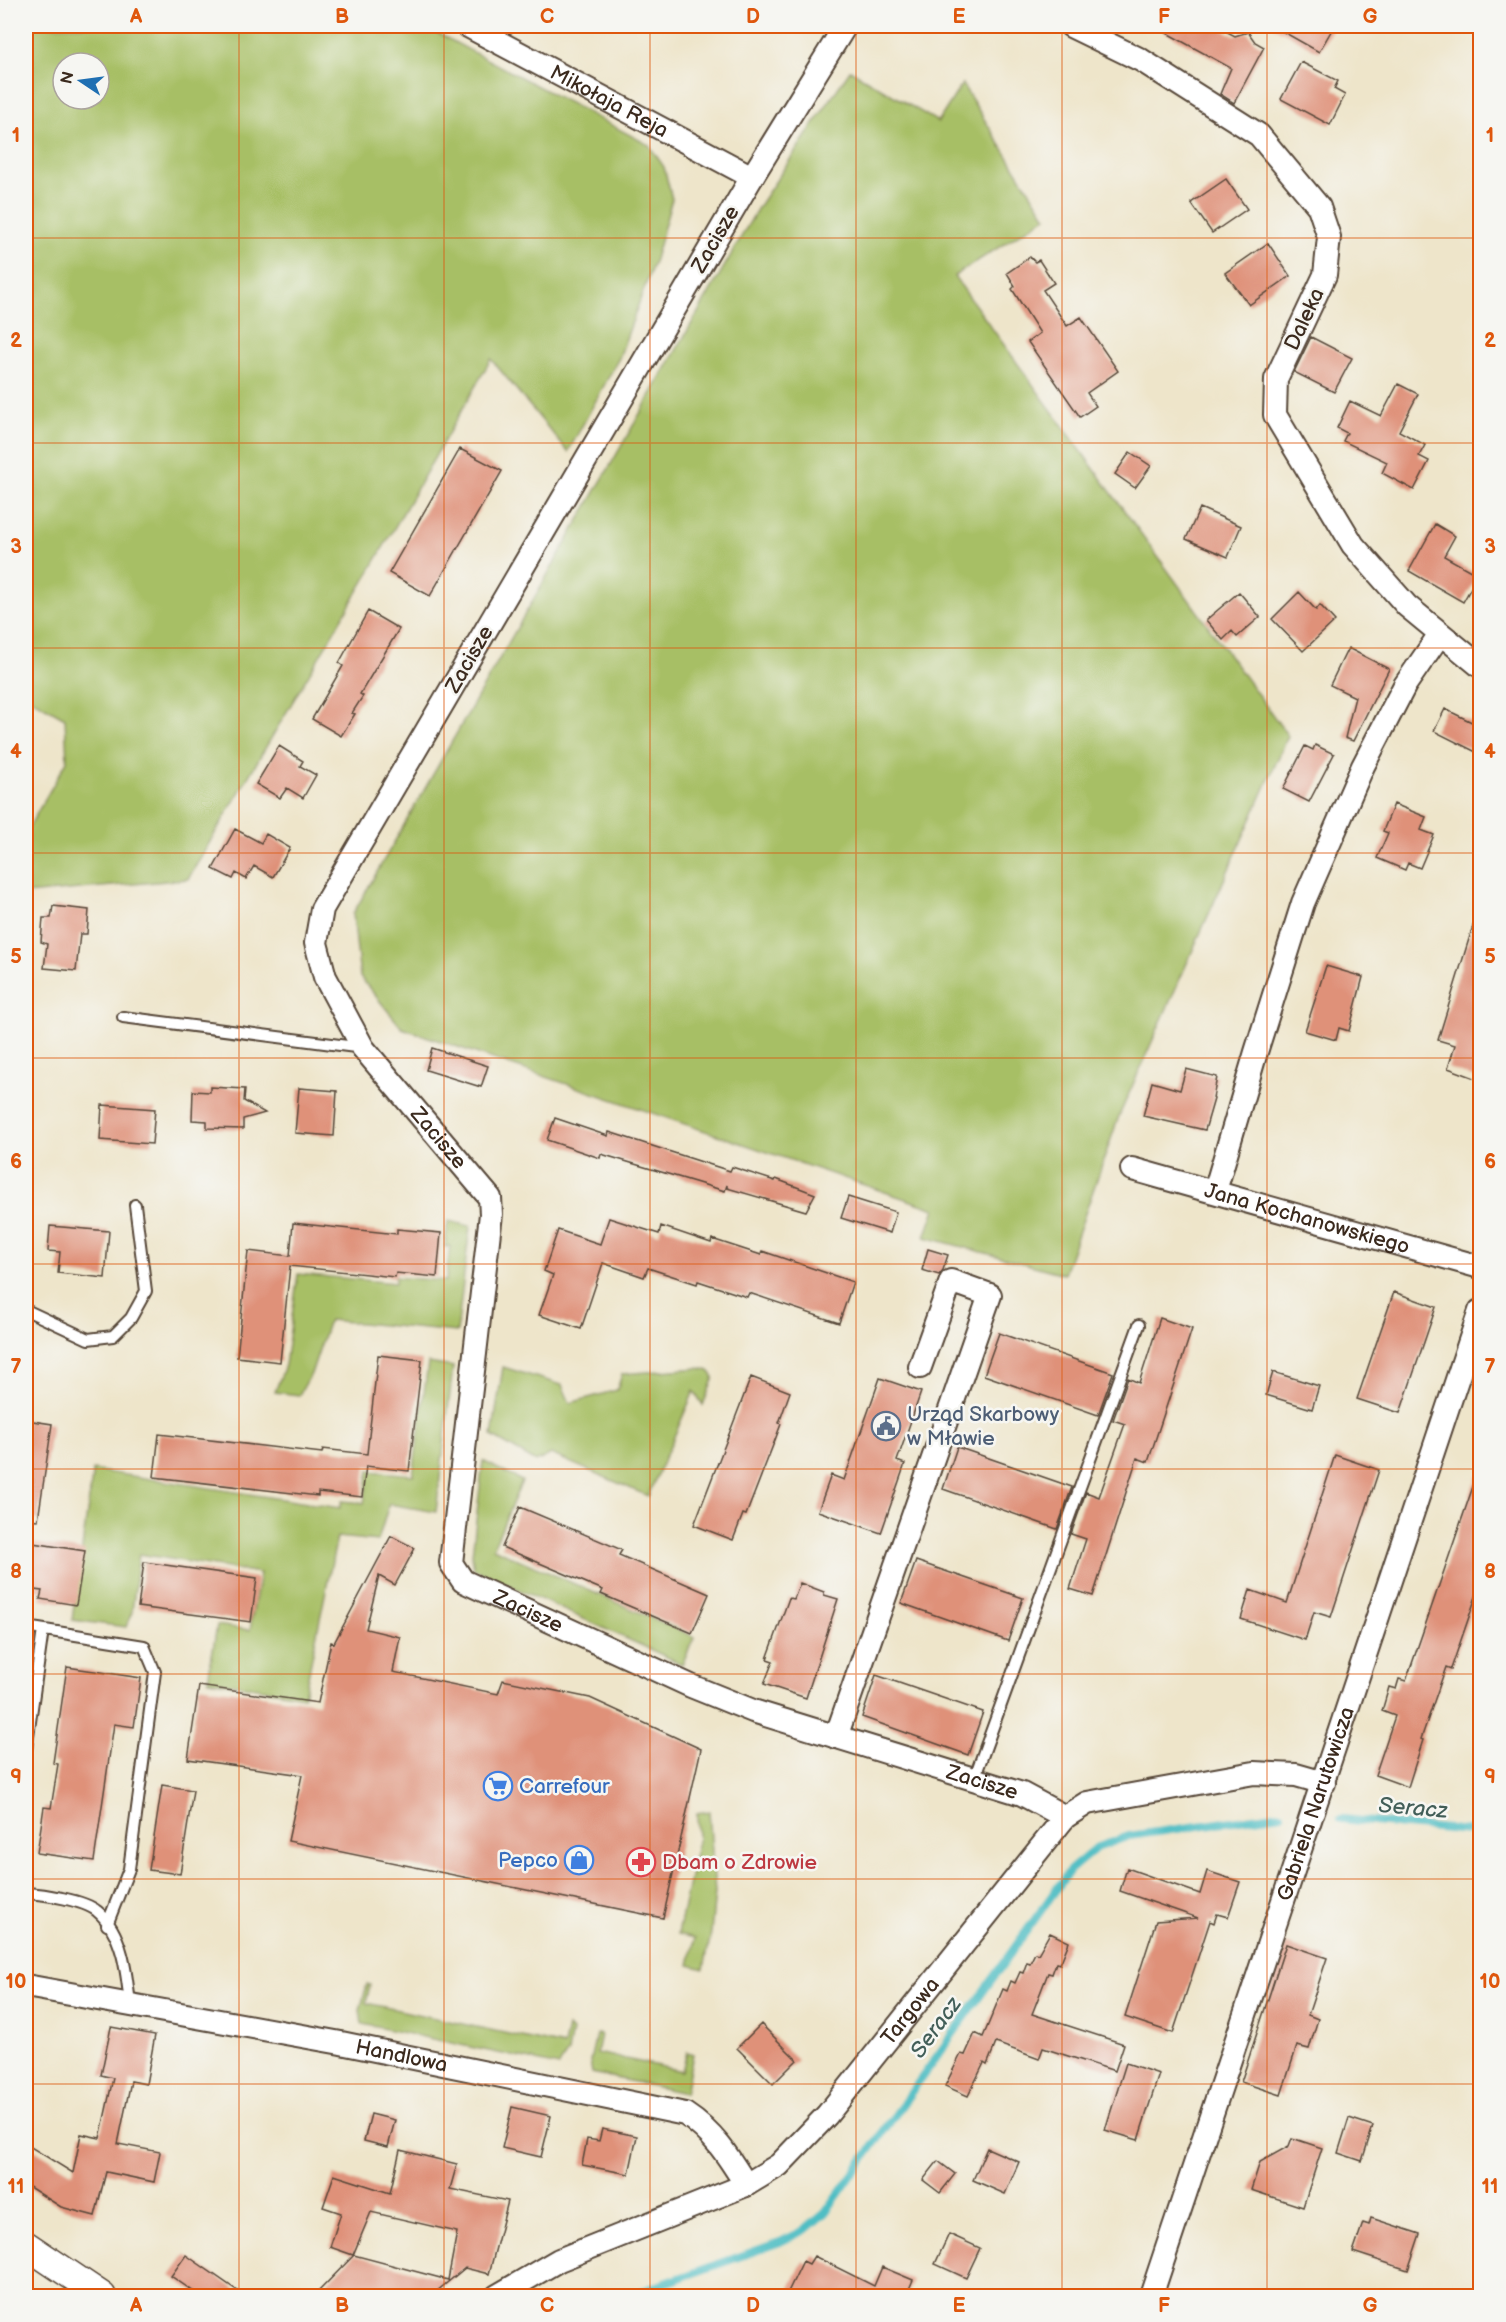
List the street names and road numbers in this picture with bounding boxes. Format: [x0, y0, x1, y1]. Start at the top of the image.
street label: Mikołaja Reja [546, 60, 672, 143]
street label: Zacisze [686, 201, 745, 278]
street label: Daleka [1279, 284, 1330, 354]
street label: Zacisze [440, 621, 499, 698]
street label: Zacisze [405, 1101, 472, 1174]
street label: Jana Kochanowskiego [1202, 1178, 1412, 1260]
street label: Zacisze [489, 1584, 567, 1638]
street label: Gabriela Narutowicza [1272, 1704, 1360, 1904]
street label: Zacisze [943, 1759, 1021, 1805]
street label: Targowa [876, 1973, 945, 2050]
street label: Handlowa [353, 2034, 450, 2078]

